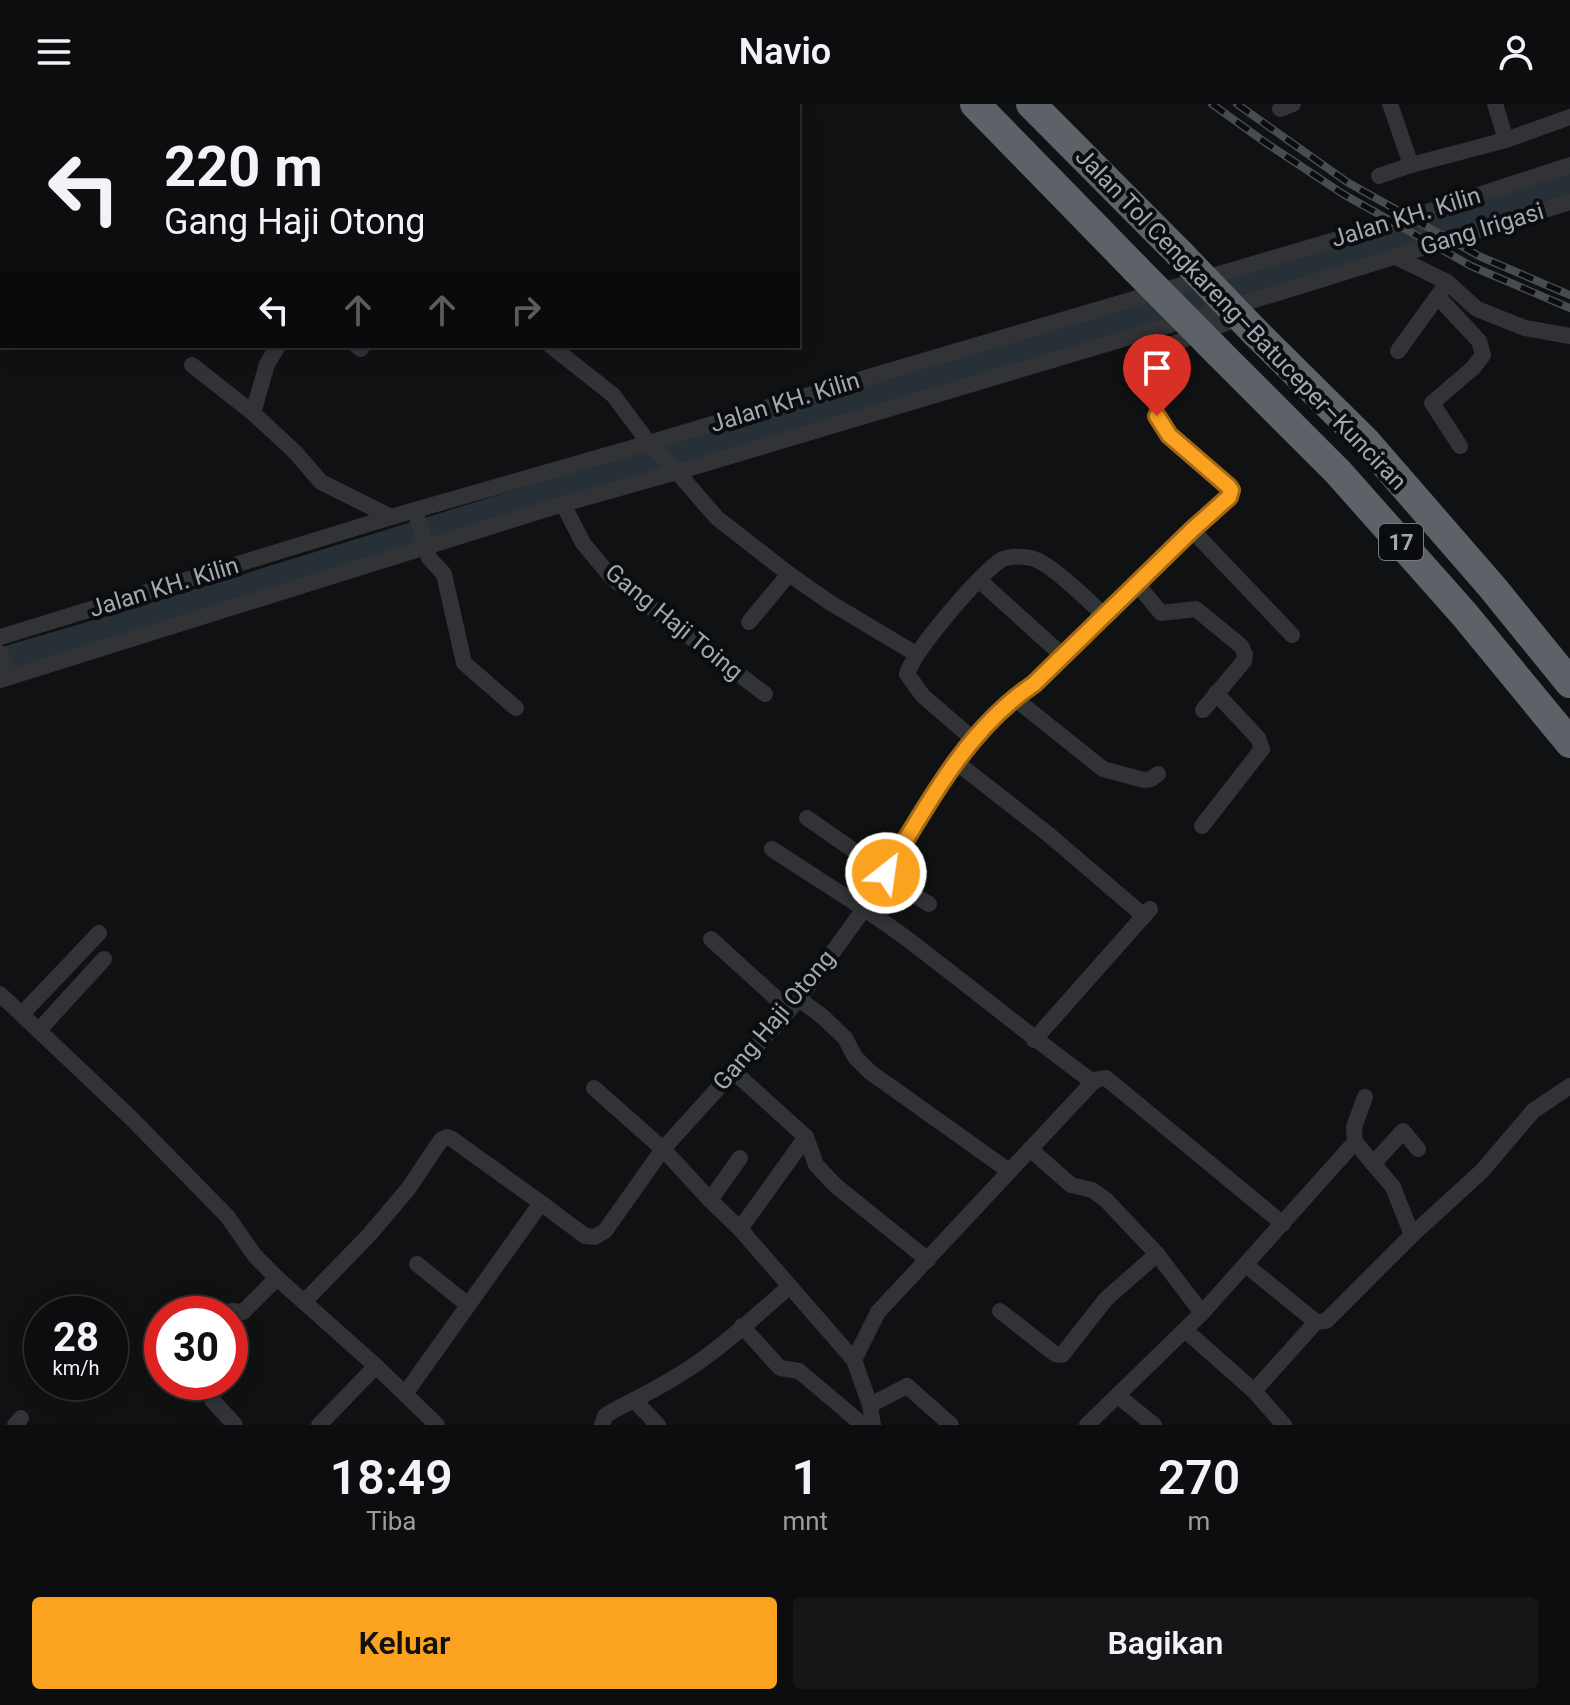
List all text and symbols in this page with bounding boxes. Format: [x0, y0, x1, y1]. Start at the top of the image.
icon: menu [32, 30, 76, 74]
icon: person [1494, 30, 1538, 74]
text: Navio [739, 31, 831, 73]
text: 220 m [164, 134, 323, 200]
icon: left [32, 136, 136, 240]
street label: Jalan Tol Cengkareng–Batuceper–Kunciran [1070, 142, 1412, 496]
street label: Jalan KH. Kilin [1328, 181, 1484, 253]
street label: Gang Irigasi [1417, 197, 1547, 261]
text: Gang Haji Otong [164, 201, 426, 243]
icon: left [252, 288, 296, 332]
icon: ahead [336, 288, 380, 332]
icon: ahead [420, 288, 464, 332]
icon: right [504, 288, 548, 332]
pin [1123, 334, 1191, 416]
icon: arrive [1135, 346, 1179, 390]
street label: Jalan KH. Kilin [707, 366, 863, 438]
road number: 17 [1379, 524, 1423, 560]
street label: Jalan KH. Kilin [86, 551, 242, 623]
street label: Gang Haji Toing [600, 558, 748, 686]
position arrow [844, 831, 928, 915]
street label: Gang Haji Otong [707, 944, 841, 1096]
speed limit sign: 30 [144, 1296, 248, 1400]
text: 28 [53, 1314, 99, 1361]
text: km/h [53, 1356, 99, 1380]
text: 18:49 [330, 1449, 453, 1506]
text: 1 [792, 1449, 819, 1506]
text: 270 [1158, 1449, 1240, 1506]
text: Tiba [366, 1506, 416, 1536]
text: mnt [782, 1506, 828, 1536]
text: m [1188, 1506, 1210, 1536]
button: Keluar [32, 1597, 777, 1689]
button: Bagikan [793, 1597, 1538, 1689]

